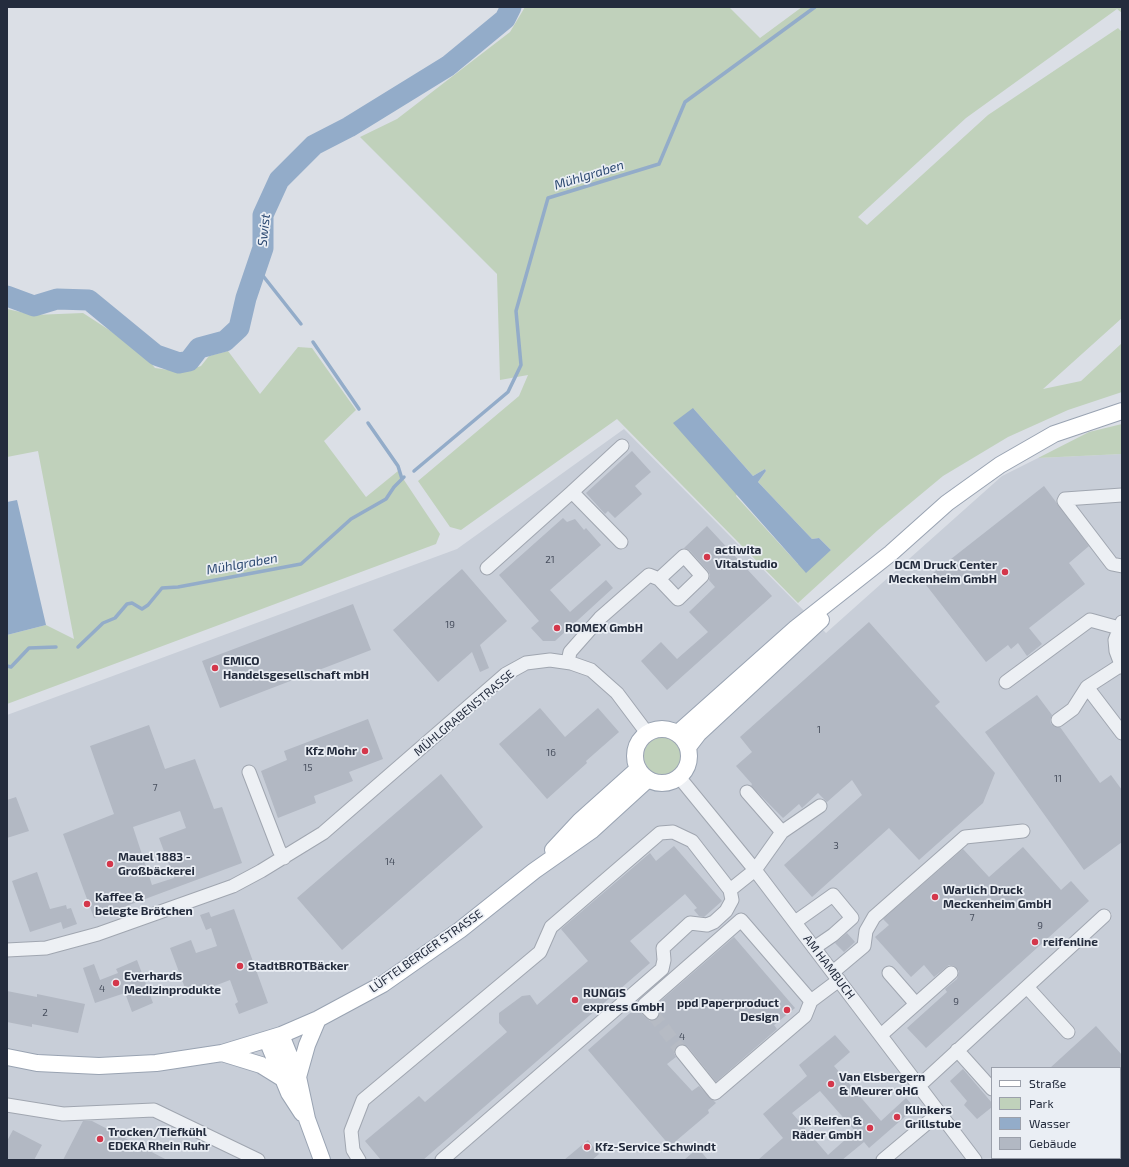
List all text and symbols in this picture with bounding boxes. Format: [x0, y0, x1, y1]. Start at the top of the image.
water label: Mühlgraben [552, 157, 626, 193]
water label: Swist [255, 213, 273, 247]
place label: actiwita Vitalstudio [715, 543, 778, 571]
water label: Mühlgraben [205, 550, 279, 578]
marker: actiwita Vitalstudio [702, 552, 712, 562]
house number: 21 [545, 554, 555, 566]
place label: DCM Druck Center Meckenheim GmbH [888, 558, 997, 586]
marker: DCM Druck Center Meckenheim GmbH [1000, 567, 1010, 577]
house number: 19 [445, 619, 455, 631]
place label: ROMEX GmbH [565, 621, 643, 635]
marker: ROMEX GmbH [552, 623, 562, 633]
place label: EMICO Handelsgesellschaft mbH [223, 654, 369, 682]
marker: EMICO Handelsgesellschaft mbH [210, 663, 220, 673]
street label: MÜHLGRABENSTRASSE [411, 667, 517, 759]
house number: 1 [817, 724, 821, 736]
place label: Kfz Mohr [305, 744, 357, 758]
marker: Kfz Mohr [360, 746, 370, 756]
house number: 16 [546, 747, 556, 759]
house number: 15 [303, 762, 313, 774]
house number: 11 [1054, 773, 1062, 785]
house number: 7 [152, 782, 158, 794]
house number: 3 [833, 840, 839, 852]
place label: Mauel 1883 - Großbäckerei [118, 850, 195, 878]
house number: 14 [385, 856, 395, 868]
marker: Mauel 1883 - Großbäckerei [105, 859, 115, 869]
place label: Warlich Druck Meckenheim GmbH [943, 883, 1052, 911]
place label: Kaffee & belegte Brötchen [95, 890, 193, 918]
marker: Warlich Druck Meckenheim GmbH [930, 892, 940, 902]
marker: Kaffee & belegte Brötchen [82, 899, 92, 909]
street label: LÜFTELBERGER STRASSE [367, 906, 485, 996]
house number: 7 [969, 912, 975, 924]
house number: 9 [1037, 920, 1043, 932]
street label: AM HAMBUCH [800, 932, 858, 1002]
place label: reifenline [1043, 935, 1098, 949]
marker: reifenline [1030, 937, 1040, 947]
place label: StadtBROTBäcker [248, 959, 349, 973]
marker: StadtBROTBäcker [235, 961, 245, 971]
place label: Everhards Medizinprodukte [124, 969, 221, 997]
marker: Everhards Medizinprodukte [111, 978, 121, 988]
house number: 4 [99, 983, 105, 995]
place label: RUNGIS express GmbH [583, 986, 665, 1014]
marker: RUNGIS express GmbH [570, 995, 580, 1005]
place label: ppd Paperproduct Design [677, 996, 779, 1024]
house number: 9 [953, 996, 959, 1008]
marker: ppd Paperproduct Design [782, 1005, 792, 1015]
house number: 2 [42, 1007, 48, 1019]
house number: 4 [679, 1031, 685, 1043]
legend [991, 1067, 1121, 1159]
place label: Van Elsbergern & Meurer oHG [839, 1070, 925, 1098]
text: Straße [1029, 1076, 1066, 1090]
marker: Van Elsbergern & Meurer oHG [826, 1079, 836, 1089]
text: Park [1029, 1096, 1054, 1110]
place label: Klinkers Grillstube [905, 1103, 961, 1131]
marker: Klinkers Grillstube [892, 1112, 902, 1122]
place label: JK Reifen & Räder GmbH [792, 1114, 862, 1142]
text: Wasser [1029, 1116, 1070, 1130]
marker: JK Reifen & Räder GmbH [865, 1123, 875, 1133]
place label: Trocken/Tiefkühl EDEKA Rhein Ruhr [108, 1125, 210, 1153]
marker: Trocken/Tiefkühl EDEKA Rhein Ruhr [95, 1134, 105, 1144]
text: Gebäude [1029, 1136, 1077, 1150]
place label: Kfz-Service Schwindt [595, 1140, 716, 1154]
marker: Kfz-Service Schwindt [582, 1142, 592, 1152]

